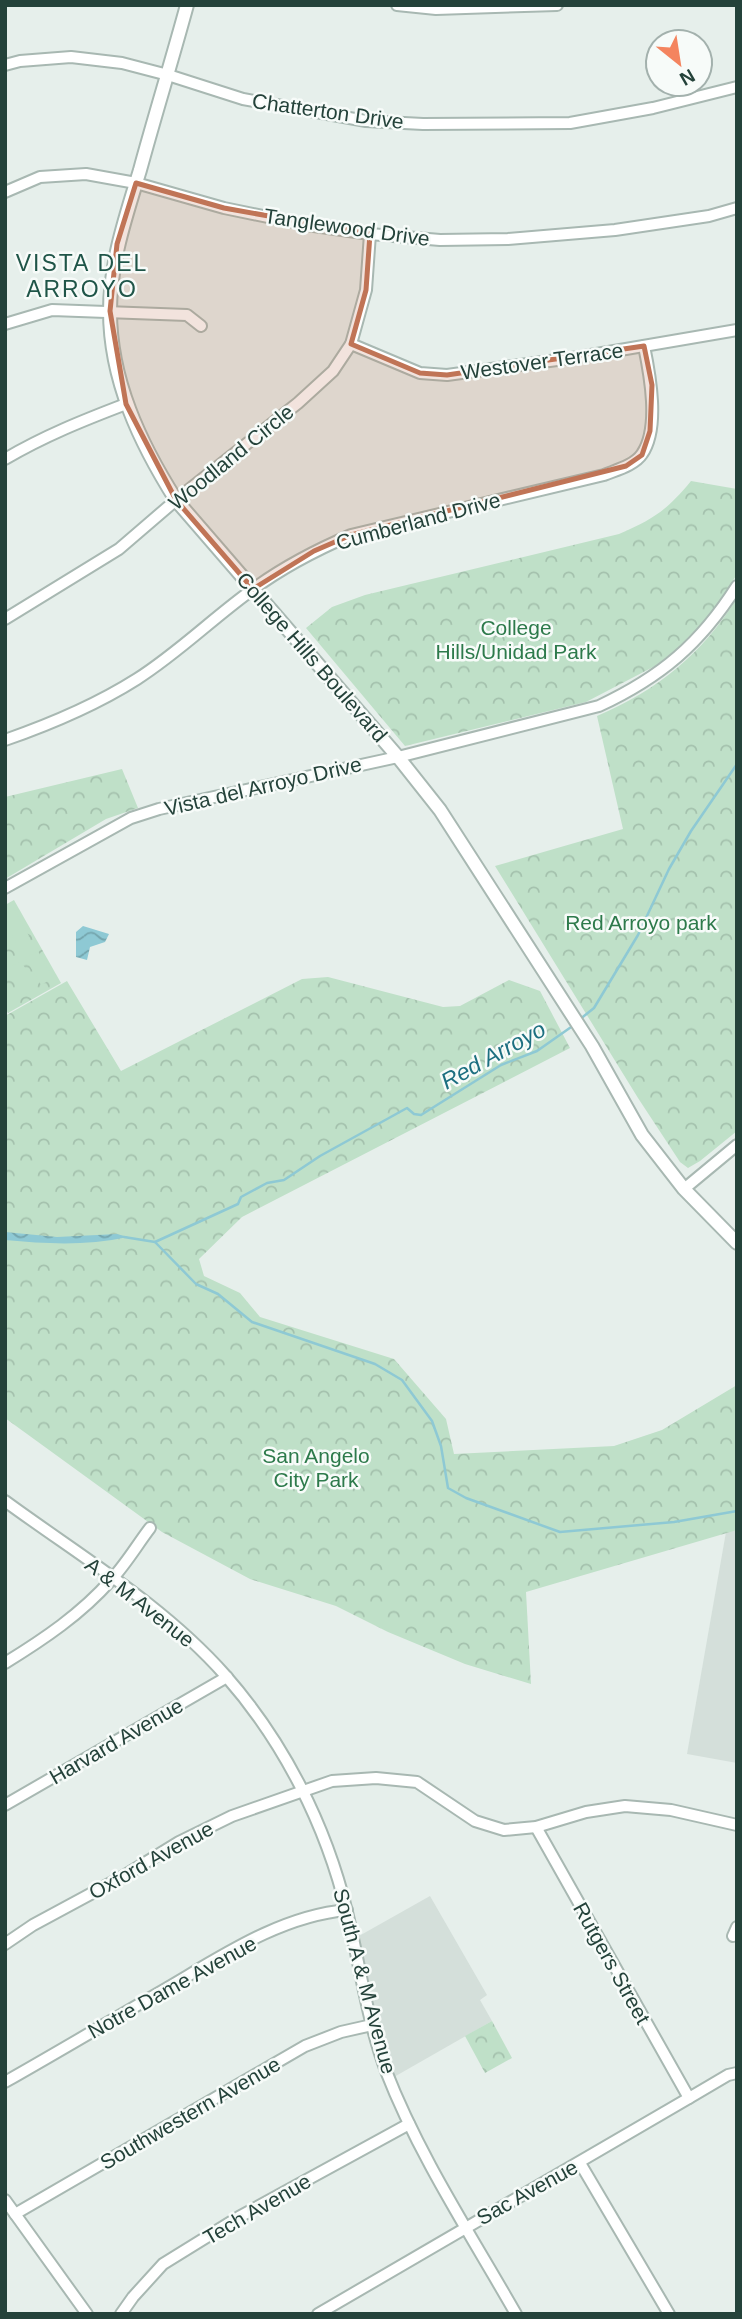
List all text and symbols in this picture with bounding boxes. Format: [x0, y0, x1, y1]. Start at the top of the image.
north arrow [644, 28, 714, 98]
text: N [676, 65, 698, 90]
street label: Chatterton Drive [251, 89, 405, 133]
street label: Tanglewood Drive [263, 204, 431, 250]
district label: VISTA DEL ARROYO [16, 250, 148, 302]
street label: Westover Terrace [459, 338, 625, 384]
street label: Woodland Circle [164, 400, 298, 514]
street label: Cumberland Drive [333, 488, 503, 554]
street label: College Hills Boulevard [232, 568, 392, 746]
park label: College Hills/Unidad Park [435, 616, 597, 663]
street label: Vista del Arroyo Drive [162, 752, 364, 820]
park label: Red Arroyo park [565, 911, 717, 934]
water label: Red Arroyo [436, 1016, 550, 1094]
park label: San Angelo City Park [262, 1444, 370, 1491]
street label: A & M Avenue [81, 1552, 199, 1652]
street label: Harvard Avenue [45, 1693, 187, 1789]
street label: Oxford Avenue [85, 1816, 217, 1904]
street label: South A & M Avenue [329, 1886, 401, 2076]
street label: Rutgers Street [569, 1898, 655, 2028]
street label: Notre Dame Avenue [84, 1931, 260, 2043]
street label: Southwestern Avenue [96, 2052, 284, 2174]
street label: Sac Avenue [473, 2155, 581, 2229]
street label: Tech Avenue [199, 2169, 315, 2249]

